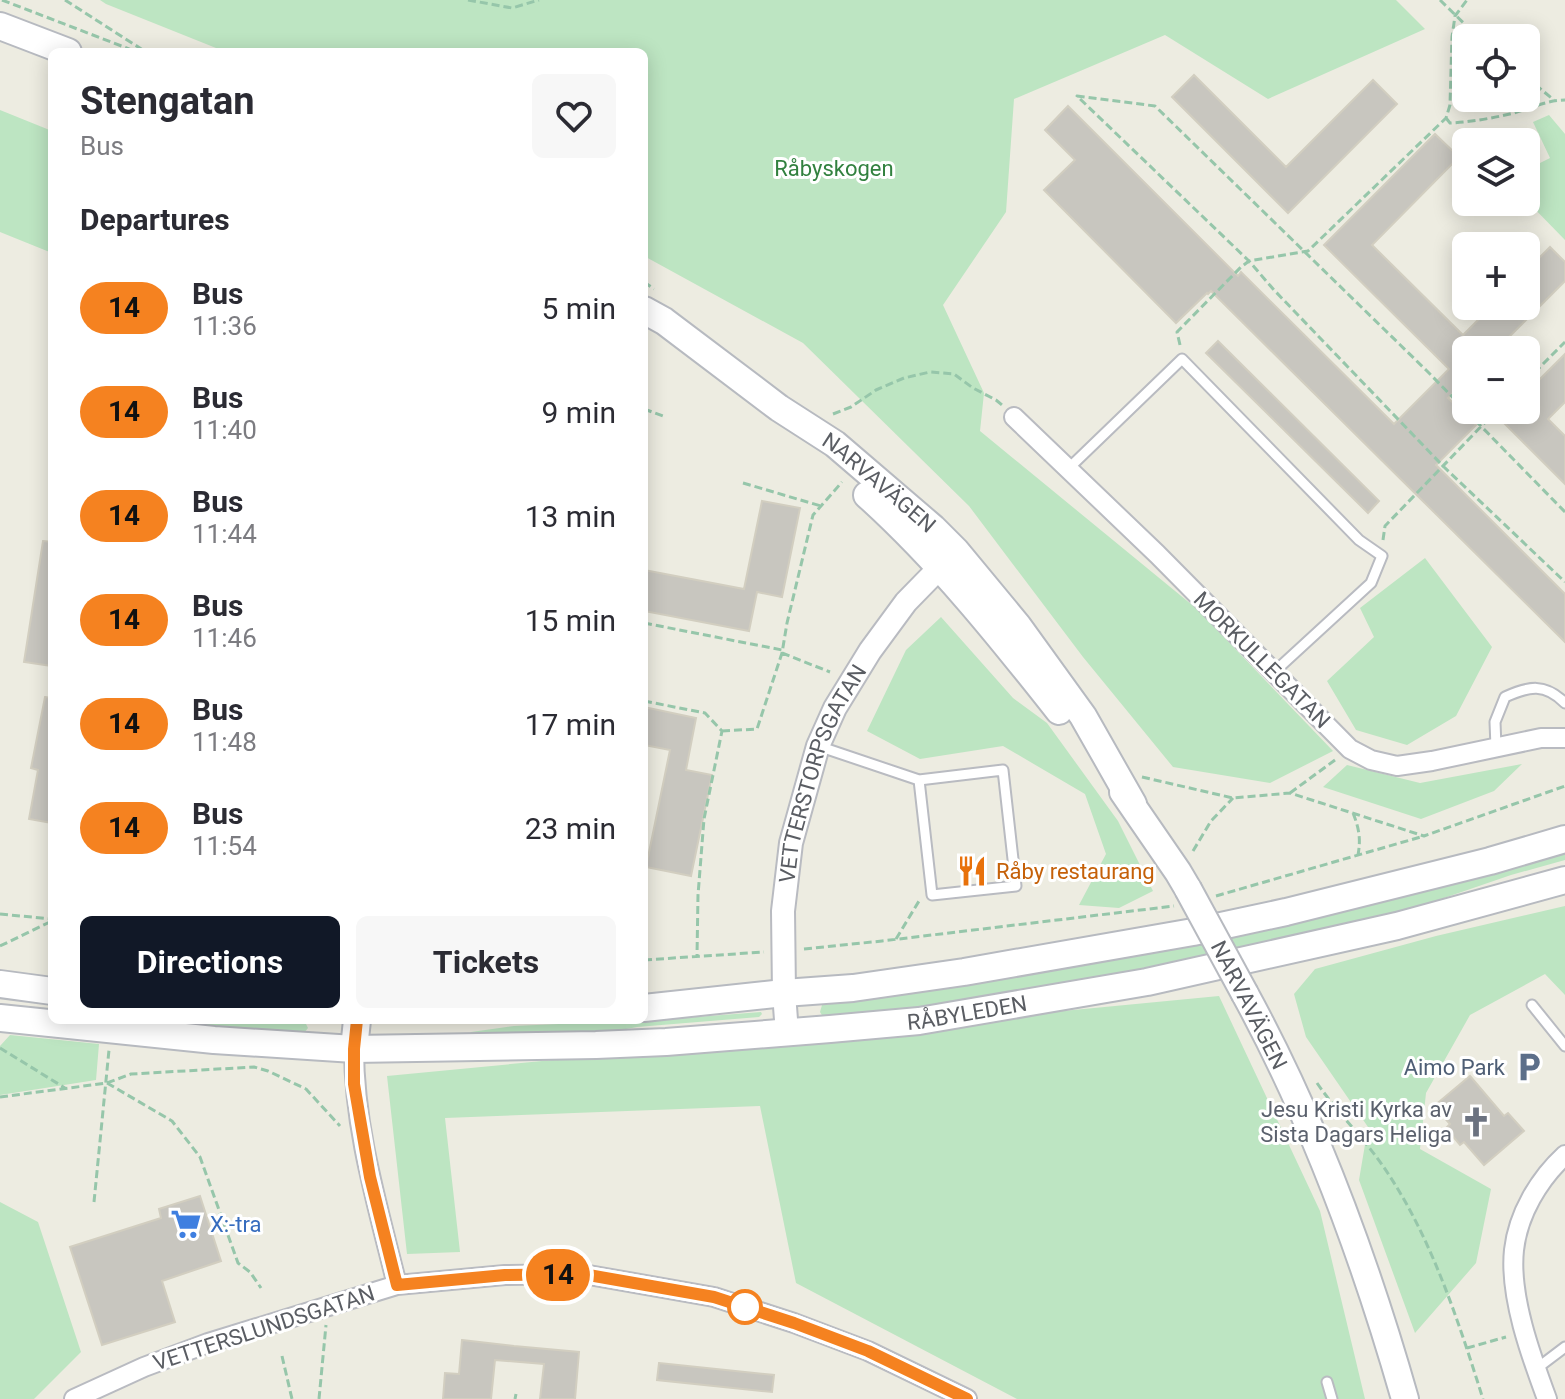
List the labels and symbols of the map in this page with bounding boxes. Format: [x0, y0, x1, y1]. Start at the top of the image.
park label: Råbyskogen [774, 156, 894, 181]
street label: NARVAVÄGEN [818, 427, 941, 537]
street label: MORKULLEGATAN [1189, 587, 1335, 733]
street label: VETTERSTORPSGATAN [774, 660, 871, 884]
restaurant icon: Råby restaurang [955, 854, 989, 888]
place label: Råby restaurang [996, 859, 1155, 884]
street label: NARVAVÄGEN [1206, 937, 1292, 1073]
street label: RÅBYLEDEN [906, 990, 1029, 1035]
parking icon: Aimo Park [1512, 1050, 1546, 1084]
place label: Aimo Park [1404, 1055, 1506, 1080]
place label: Jesu Kristi Kyrka av Sista Dagars Heliga [1260, 1097, 1452, 1147]
church icon: Jesu Kristi Kyrka av Sista Dagars Heliga [1459, 1105, 1493, 1139]
supermarket icon: X:-tra [169, 1207, 203, 1241]
place label: X:-tra [210, 1212, 261, 1237]
line badge: 14 [522, 1249, 594, 1301]
street label: VETTERSLUNDSGATAN [150, 1280, 378, 1376]
unlabelled marker [728, 1290, 762, 1324]

